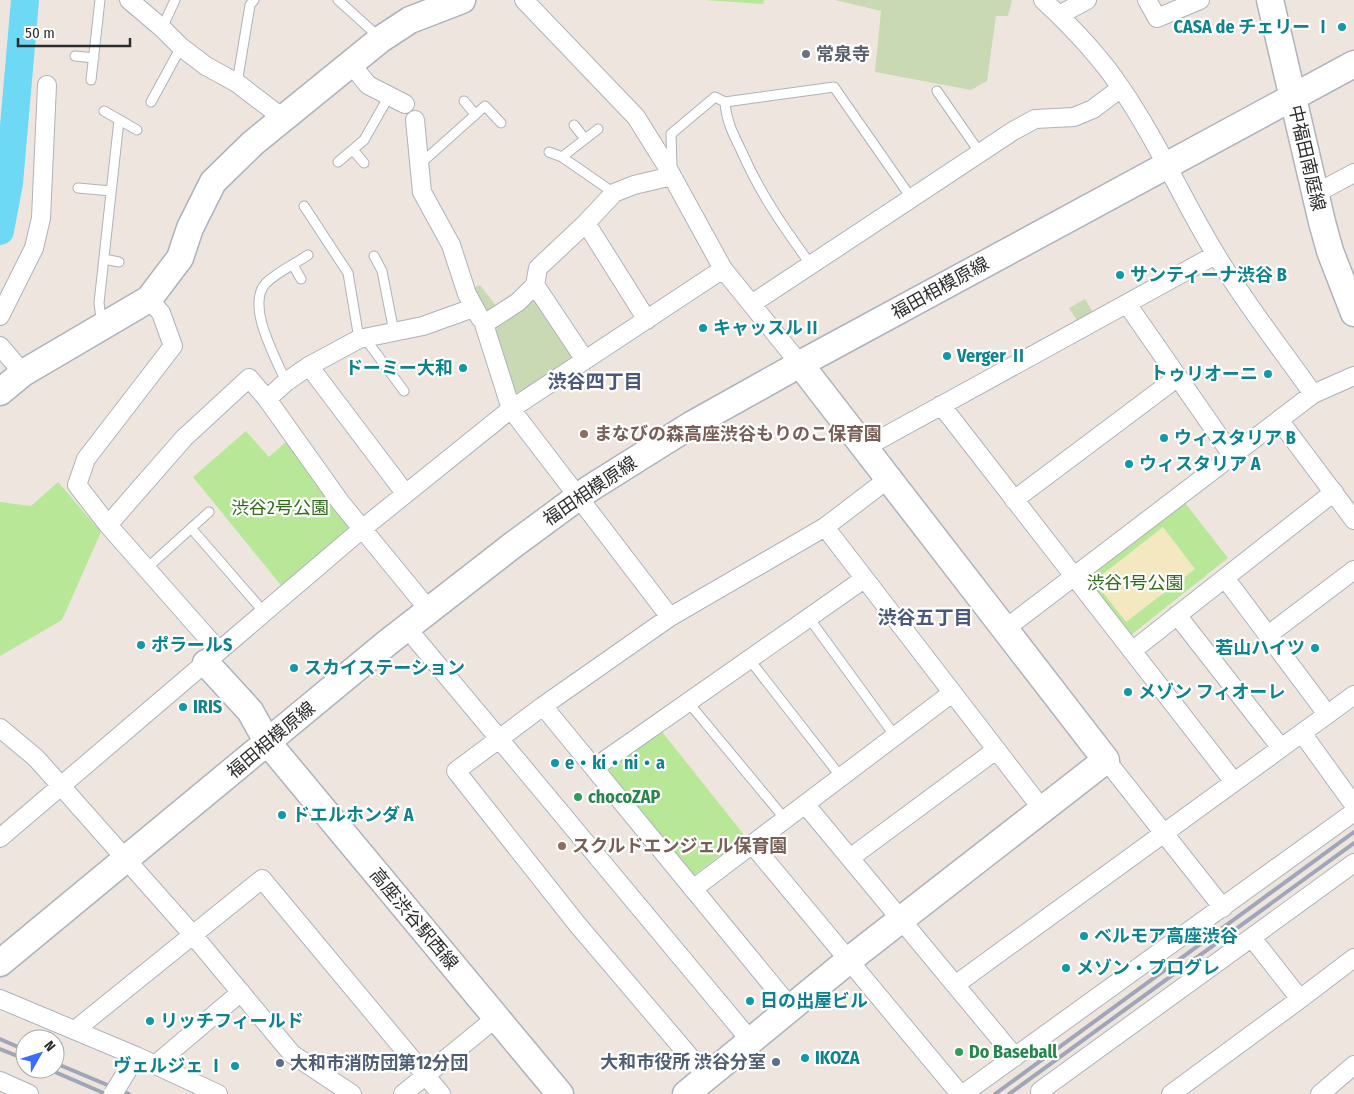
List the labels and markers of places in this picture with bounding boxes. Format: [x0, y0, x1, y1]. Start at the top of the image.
place label: CASA de チェリー Ⅰ [1174, 16, 1332, 38]
marker: CASA de チェリー Ⅰ [1336, 21, 1348, 33]
place label: 常泉寺 [816, 43, 870, 65]
marker: 常泉寺 [800, 48, 812, 60]
place label: サンティーナ渋谷 B [1130, 264, 1287, 286]
marker: サンティーナ渋谷 B [1114, 269, 1126, 281]
place label: キャッスルⅡ [713, 317, 821, 339]
marker: キャッスルⅡ [697, 322, 709, 334]
place label: Verger Ⅱ [956, 345, 1028, 367]
marker: Verger Ⅱ [941, 350, 953, 362]
place label: ドーミー大和 [345, 357, 453, 379]
marker: ドーミー大和 [457, 362, 469, 374]
place label: トゥリオーニ [1150, 363, 1258, 385]
marker: トゥリオーニ [1262, 368, 1274, 380]
place label: まなびの森高座渋谷もりのこ保育園 [594, 423, 882, 445]
place label: ウィスタリア B [1174, 427, 1296, 449]
marker: まなびの森高座渋谷もりのこ保育園 [578, 428, 590, 440]
marker: ウィスタリア B [1158, 432, 1170, 444]
place label: ウィスタリア A [1139, 453, 1261, 475]
marker: ウィスタリア A [1123, 458, 1135, 470]
place label: ポラールS [151, 634, 232, 656]
place label: 若山ハイツ [1215, 637, 1305, 659]
marker: ポラールS [135, 639, 147, 651]
marker: 若山ハイツ [1309, 642, 1321, 654]
place label: スカイステーション [304, 657, 465, 679]
marker: スカイステーション [288, 662, 300, 674]
place label: メゾン フィオーレ [1138, 681, 1285, 703]
marker: メゾン フィオーレ [1122, 686, 1134, 698]
place label: IRIS [193, 696, 222, 718]
marker: IRIS [177, 701, 189, 713]
place label: e・ki・ni・a [565, 752, 665, 774]
marker: e・ki・ni・a [549, 757, 561, 769]
place label: chocoZAP [588, 786, 661, 808]
marker: chocoZAP [572, 791, 584, 803]
place label: ドエルホンダ A [292, 804, 414, 826]
marker: ドエルホンダ A [276, 809, 288, 821]
place label: スクルドエンジェル保育園 [572, 835, 787, 857]
marker: スクルドエンジェル保育園 [556, 840, 568, 852]
place label: ベルモア高座渋谷 [1094, 925, 1238, 947]
marker: ベルモア高座渋谷 [1078, 930, 1090, 942]
place label: メゾン・プログレ [1076, 957, 1220, 979]
marker: メゾン・プログレ [1060, 962, 1072, 974]
place label: 日の出屋ビル [760, 990, 868, 1012]
marker: 日の出屋ビル [744, 995, 756, 1007]
place label: リッチフィールド [160, 1010, 304, 1032]
marker: リッチフィールド [144, 1015, 156, 1027]
place label: Do Baseball [969, 1041, 1057, 1063]
marker: Do Baseball [953, 1046, 965, 1058]
place label: IKOZA [815, 1047, 860, 1069]
place label: 大和市役所 渋谷分室 [600, 1051, 766, 1073]
place label: 大和市消防団第12分団 [290, 1052, 468, 1074]
marker: IKOZA [799, 1052, 811, 1064]
place label: ヴェルジェ Ⅰ [113, 1055, 225, 1077]
marker: 大和市役所 渋谷分室 [770, 1056, 782, 1068]
marker: 大和市消防団第12分団 [274, 1057, 286, 1069]
marker: ヴェルジェ Ⅰ [229, 1060, 241, 1072]

